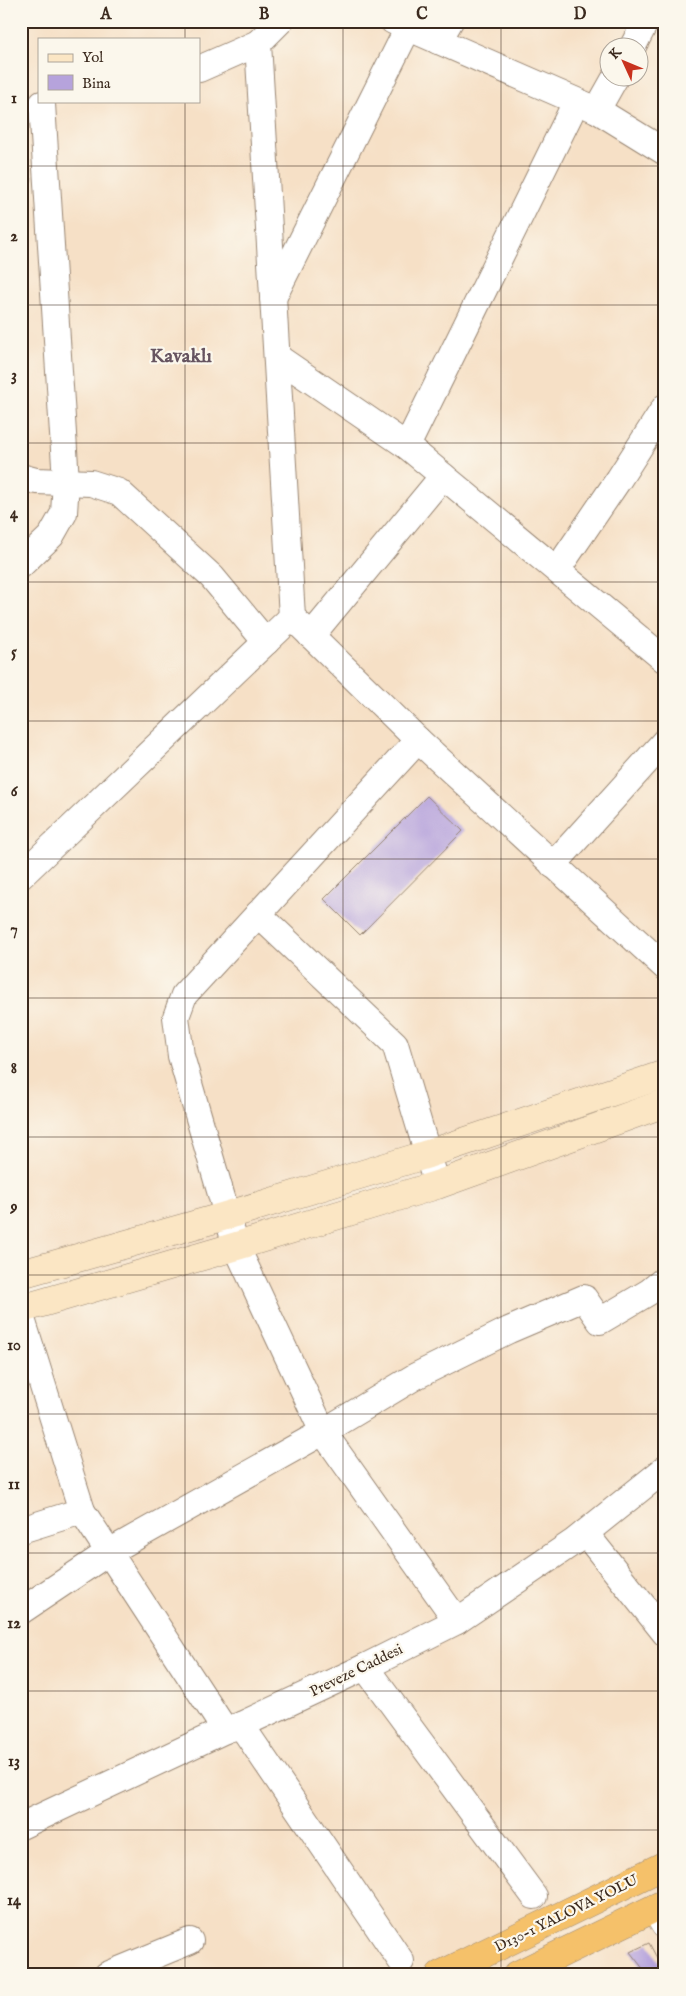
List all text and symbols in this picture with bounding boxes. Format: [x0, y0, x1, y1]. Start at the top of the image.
text: A [100, 5, 113, 25]
text: B [259, 5, 270, 25]
text: C [416, 5, 428, 25]
text: D [574, 5, 587, 25]
legend [38, 38, 200, 102]
north arrow [598, 38, 648, 88]
text: K [605, 43, 626, 64]
text: Yol [82, 48, 104, 67]
text: Bina [82, 74, 111, 93]
text: 1 [11, 89, 17, 109]
text: 2 [10, 227, 18, 247]
district label: Kavaklı [150, 344, 213, 369]
text: 3 [11, 366, 17, 386]
text: 4 [10, 504, 19, 524]
text: 5 [11, 643, 17, 663]
text: 6 [11, 782, 19, 802]
text: 7 [10, 920, 18, 940]
text: 8 [11, 1059, 17, 1079]
text: 9 [10, 1198, 18, 1218]
text: 10 [7, 1336, 21, 1356]
text: 11 [8, 1475, 20, 1495]
text: 12 [7, 1614, 21, 1634]
street label: Preveze Caddesi [307, 1640, 406, 1701]
text: 13 [8, 1752, 20, 1772]
street label: D130-1 YALOVA YOLU [491, 1870, 641, 1956]
text: 14 [7, 1891, 22, 1911]

